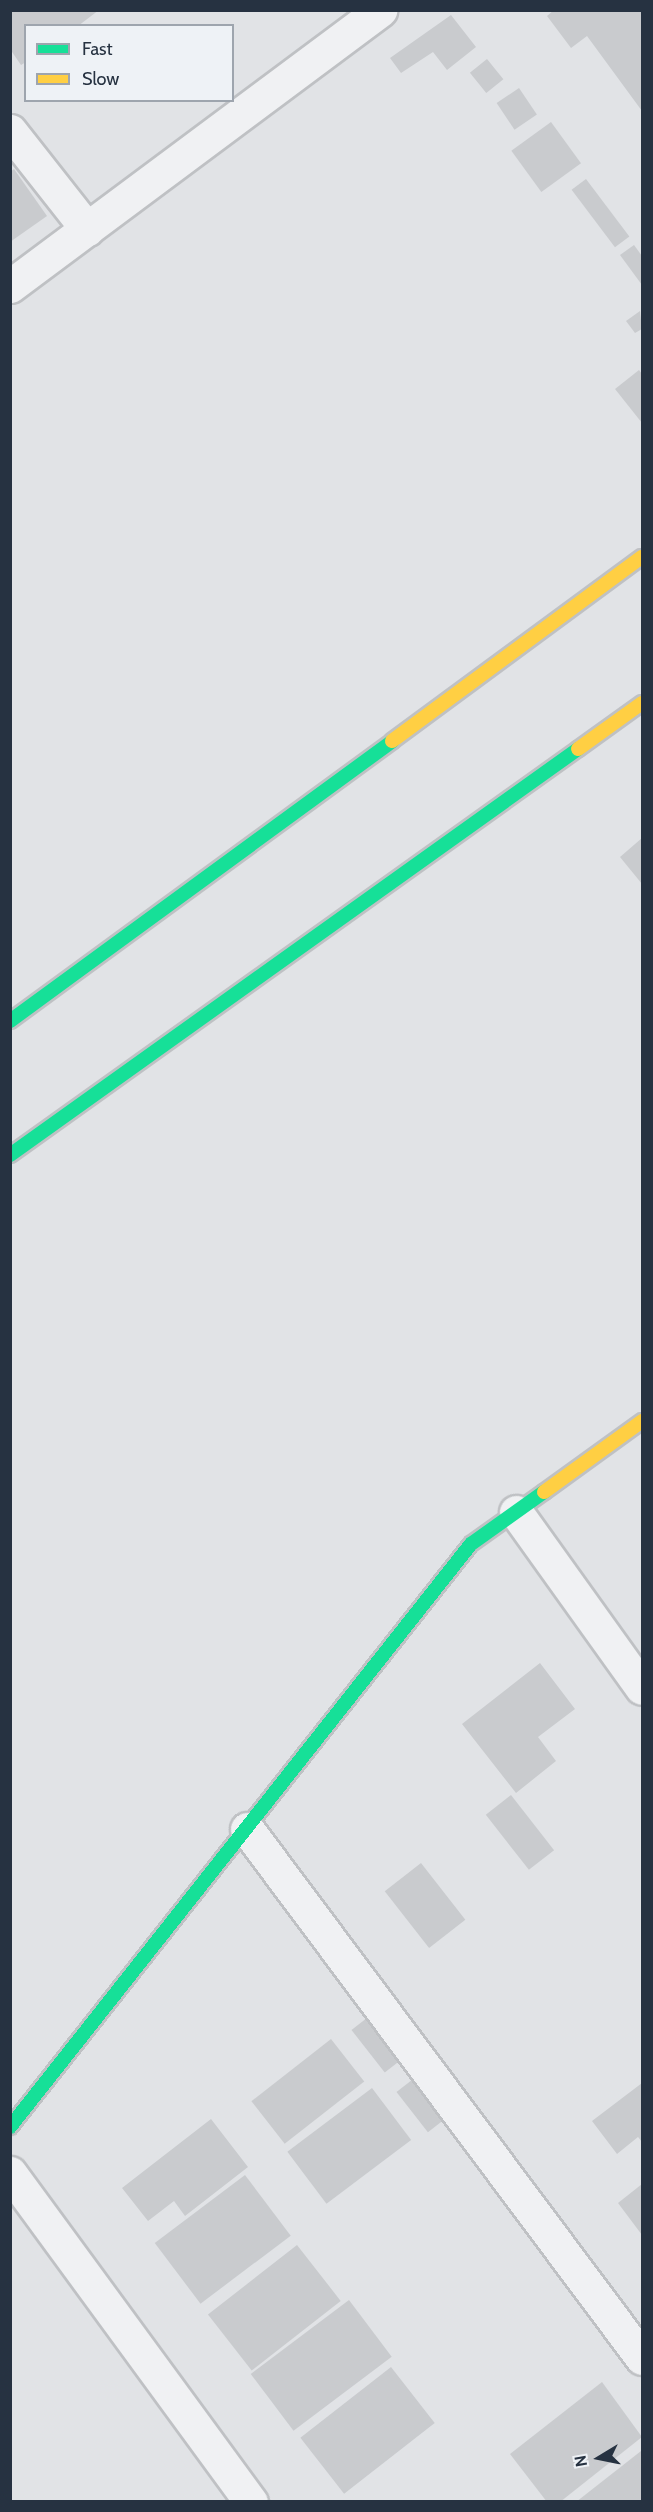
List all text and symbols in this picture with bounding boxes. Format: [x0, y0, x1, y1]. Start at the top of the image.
legend [24, 24, 234, 102]
text: Fast [82, 38, 113, 60]
text: Slow [82, 68, 119, 90]
north arrow [569, 2428, 629, 2488]
text: N [570, 2454, 591, 2468]

